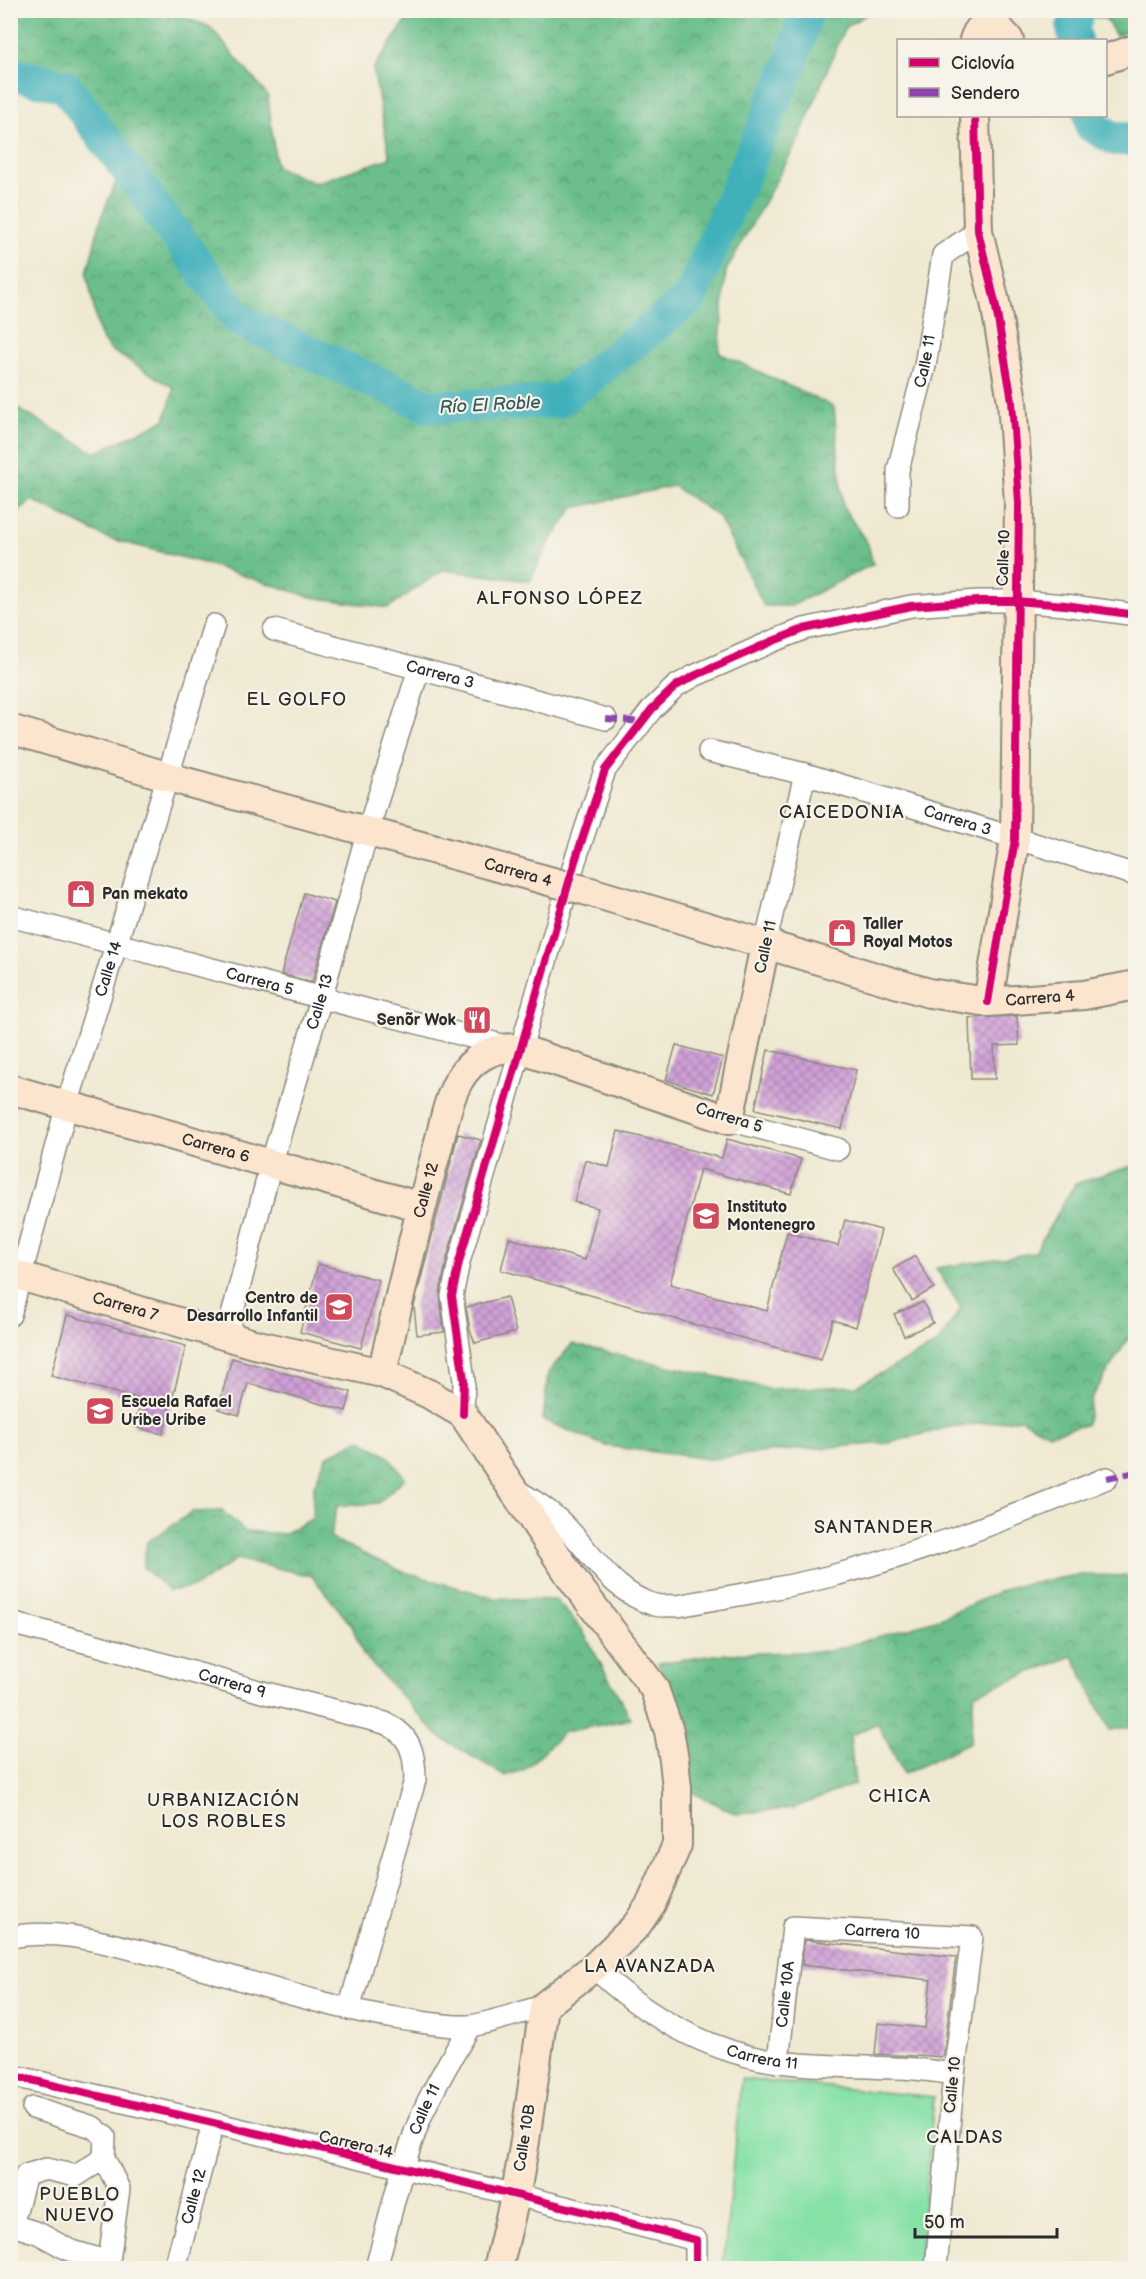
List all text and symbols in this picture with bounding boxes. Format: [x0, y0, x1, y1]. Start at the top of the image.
legend [897, 39, 1107, 117]
text: Ciclovía [951, 53, 1015, 74]
text: Sendero [951, 83, 1020, 104]
street label: Calle 11 [910, 333, 939, 390]
water label: Río El Roble [439, 392, 541, 418]
street label: Calle 10 [994, 529, 1014, 587]
district label: ALFONSO LÓPEZ [477, 586, 643, 609]
street label: Carrera 3 [404, 656, 477, 693]
district label: EL GOLFO [246, 689, 348, 710]
street label: Carrera 3 [921, 801, 994, 840]
district label: CAICEDONIA [779, 802, 905, 823]
street label: Carrera 4 [482, 854, 554, 891]
shop icon: Pan mekato [65, 878, 97, 910]
place label: Pan mekato [102, 885, 188, 904]
place label: Taller Royal Motos [863, 915, 953, 952]
shop icon: Taller Royal Motos [826, 917, 858, 949]
street label: Calle 11 [751, 919, 781, 975]
street label: Calle 14 [91, 938, 126, 999]
street label: Carrera 5 [224, 964, 295, 999]
street label: Calle 13 [303, 972, 337, 1032]
street label: Carrera 4 [1005, 986, 1076, 1010]
restaurant icon: Senõr Wok [461, 1004, 493, 1036]
place label: Senõr Wok [377, 1011, 457, 1030]
street label: Carrera 5 [693, 1099, 765, 1137]
street label: Carrera 6 [180, 1129, 252, 1167]
street label: Calle 12 [410, 1160, 443, 1220]
place label: Instituto Montenegro [727, 1198, 815, 1235]
school or university icon: Instituto Montenegro [690, 1200, 722, 1232]
street label: Carrera 7 [90, 1288, 160, 1325]
place label: Centro de Desarrollo Infantil [186, 1289, 318, 1326]
school or university icon: Centro de Desarrollo Infantil [323, 1291, 355, 1323]
place label: Escuela Rafael Uribe Uribe [121, 1393, 232, 1430]
school or university icon: Escuela Rafael Uribe Uribe [84, 1395, 116, 1427]
district label: SANTANDER [814, 1517, 934, 1538]
street label: Carrera 9 [196, 1665, 268, 1702]
district label: CHICA [869, 1786, 931, 1807]
district label: URBANIZACIÓN LOS ROBLES [147, 1788, 301, 1832]
street label: Carrera 10 [844, 1920, 920, 1944]
district label: LA AVANZADA [584, 1956, 716, 1977]
street label: Calle 10A [772, 1960, 799, 2029]
street label: Carrera 11 [724, 2041, 799, 2073]
street label: Calle 10 [941, 2056, 965, 2114]
street label: Calle 11 [405, 2081, 444, 2138]
street label: Calle 10B [510, 2103, 540, 2173]
street label: Carrera 14 [317, 2127, 395, 2163]
district label: CALDAS [926, 2127, 1004, 2148]
street label: Calle 12 [177, 2166, 210, 2226]
district label: PUEBLO NUEVO [39, 2184, 121, 2226]
scale bar [915, 2201, 1058, 2239]
text: 50 m [924, 2212, 965, 2233]

